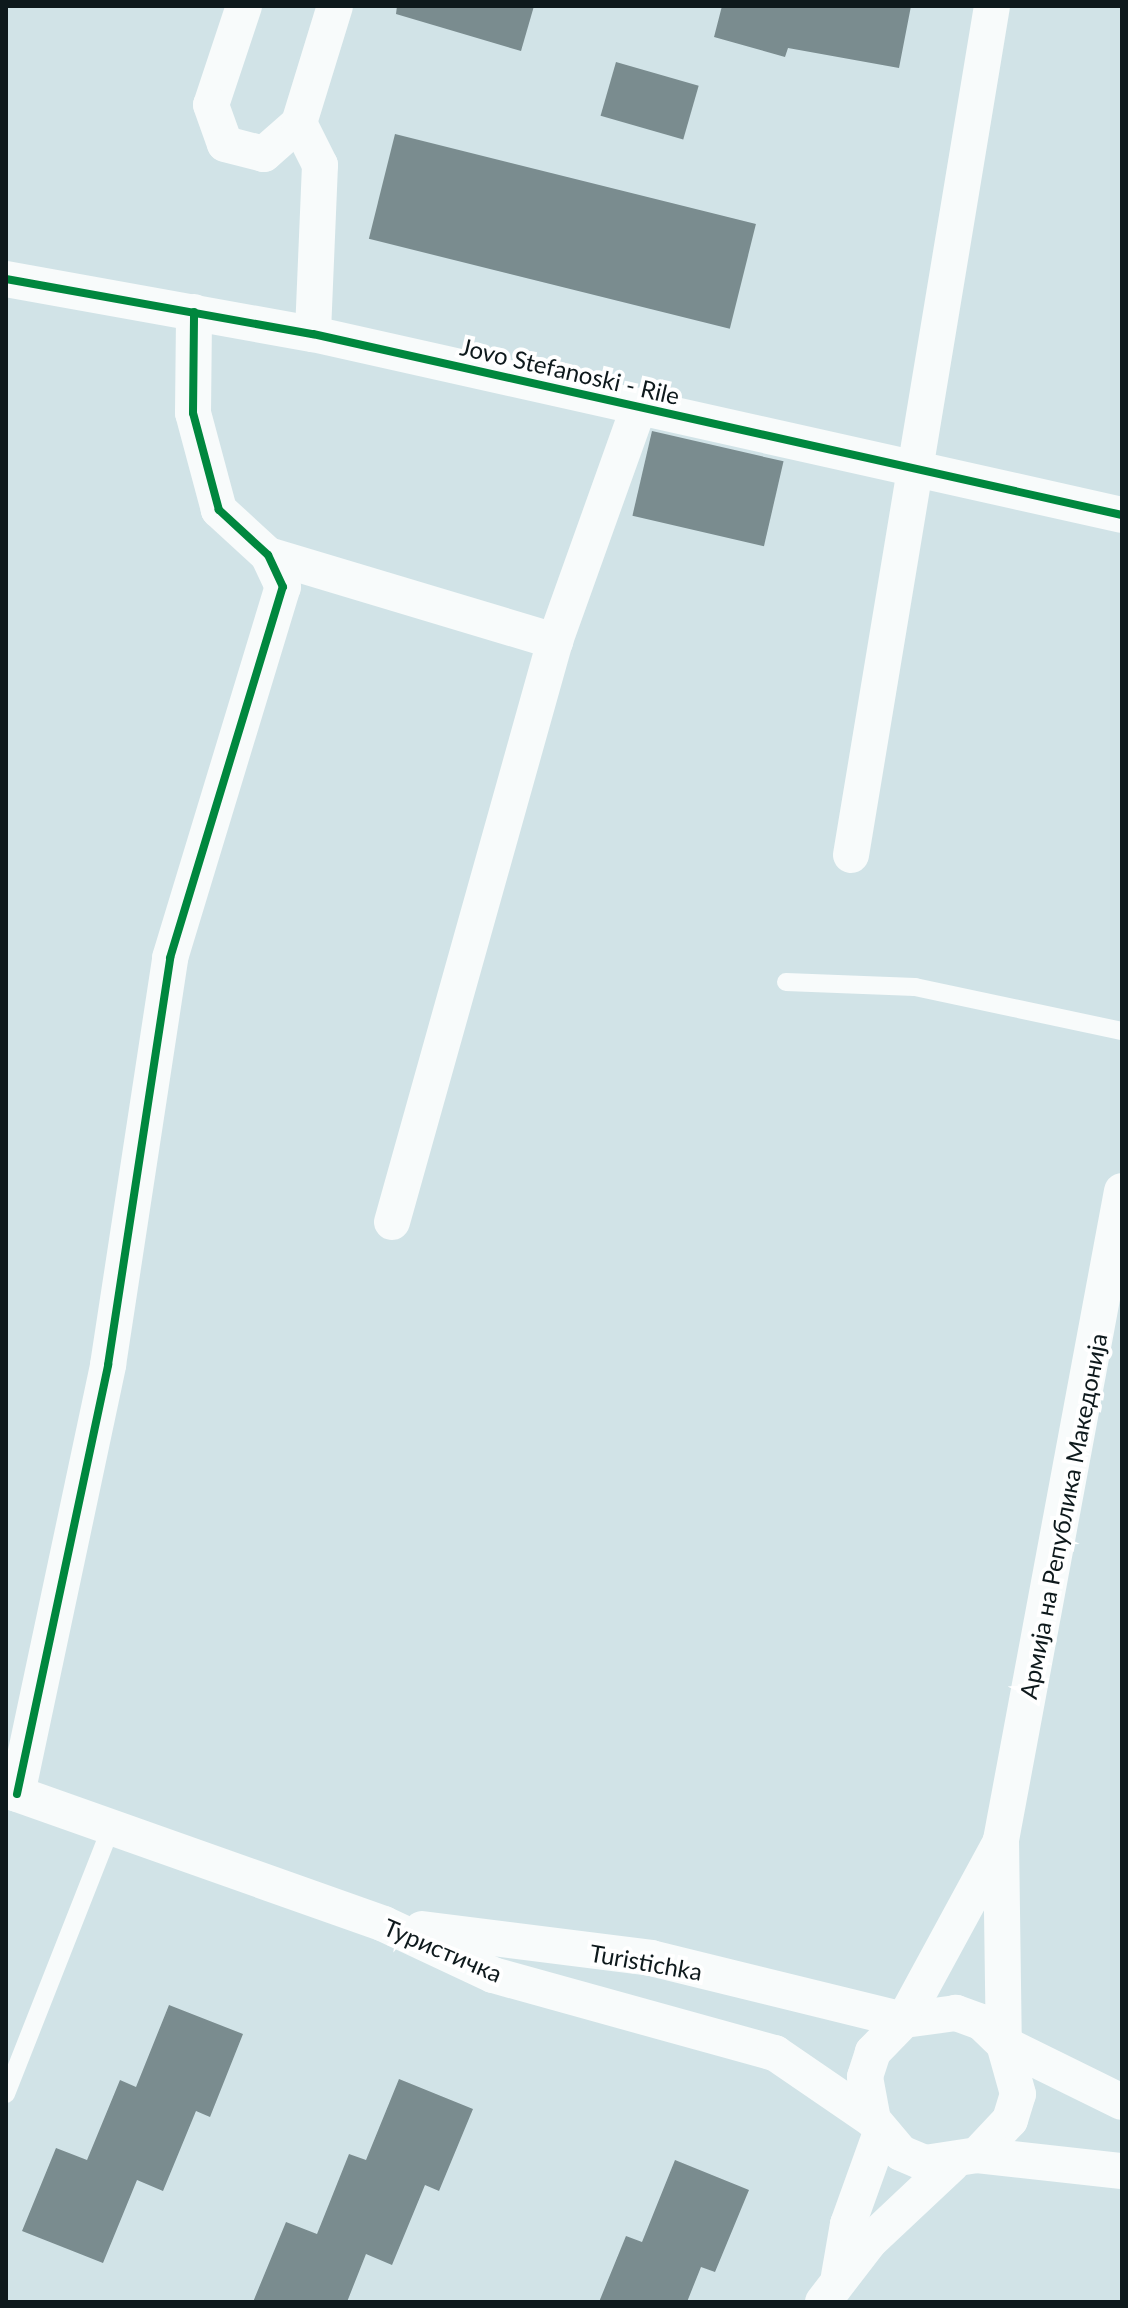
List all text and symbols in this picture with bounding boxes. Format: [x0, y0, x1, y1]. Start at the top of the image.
street label: Jovo Stefanoski - Rile [458, 332, 682, 410]
street label: Армија на Република Македонија [1013, 1331, 1113, 1701]
street label: Туристичка [379, 1912, 507, 1988]
street label: Turistichka [588, 1938, 704, 1986]

